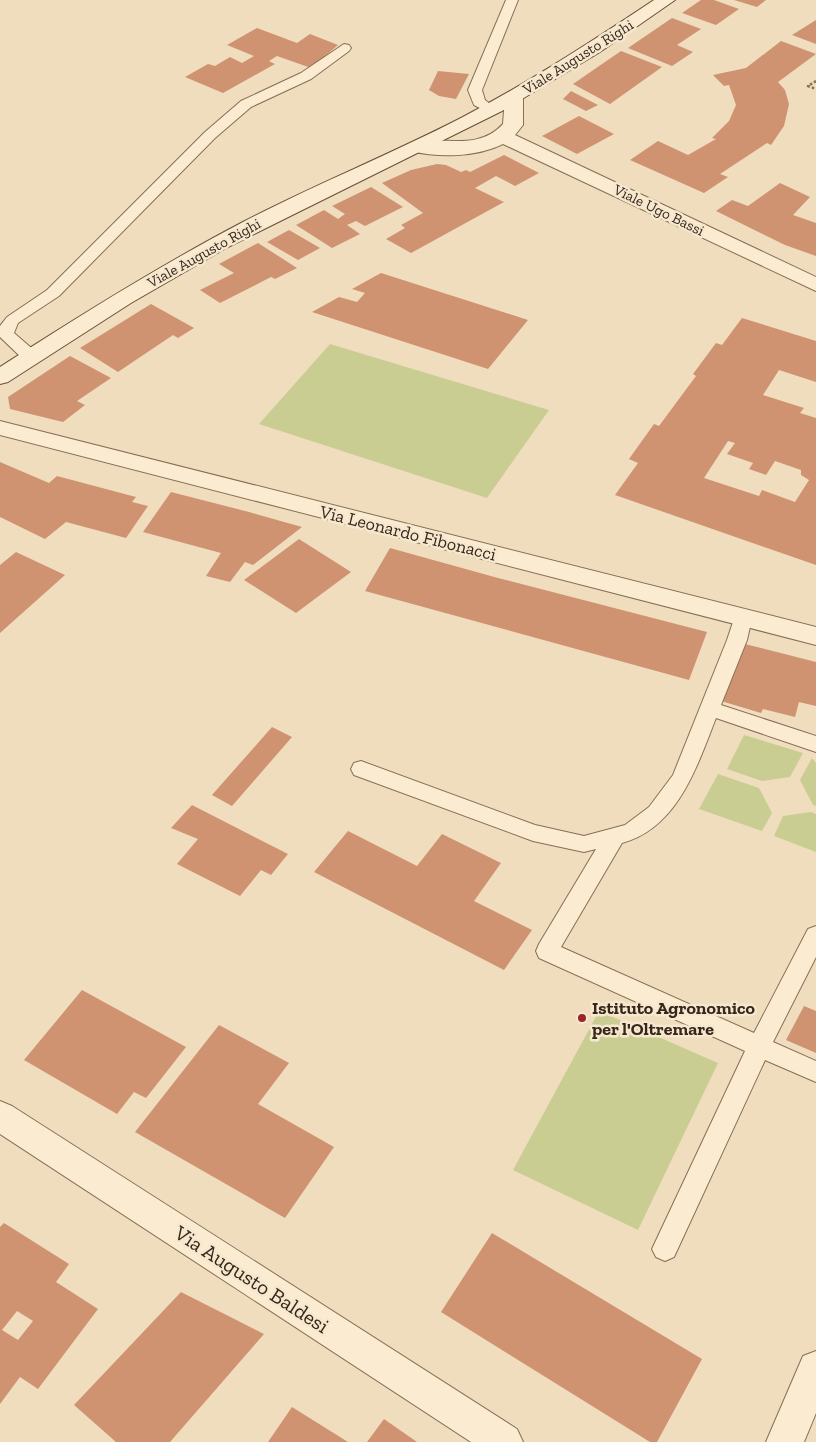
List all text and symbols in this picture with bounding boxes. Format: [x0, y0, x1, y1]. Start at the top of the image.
street label: Viale Augusto Righi [519, 16, 637, 99]
street label: Viale Ugo Bassi [610, 180, 707, 240]
street label: Viale Augusto Righi [143, 214, 264, 292]
street label: Via Leonardo Fibonacci [317, 500, 498, 566]
place label: Istituto Agronomico per l'Oltremare [592, 997, 756, 1040]
marker: Istituto Agronomico per l'Oltremare [576, 1012, 588, 1024]
street label: Via Augusto Baldesi [169, 1219, 334, 1338]

